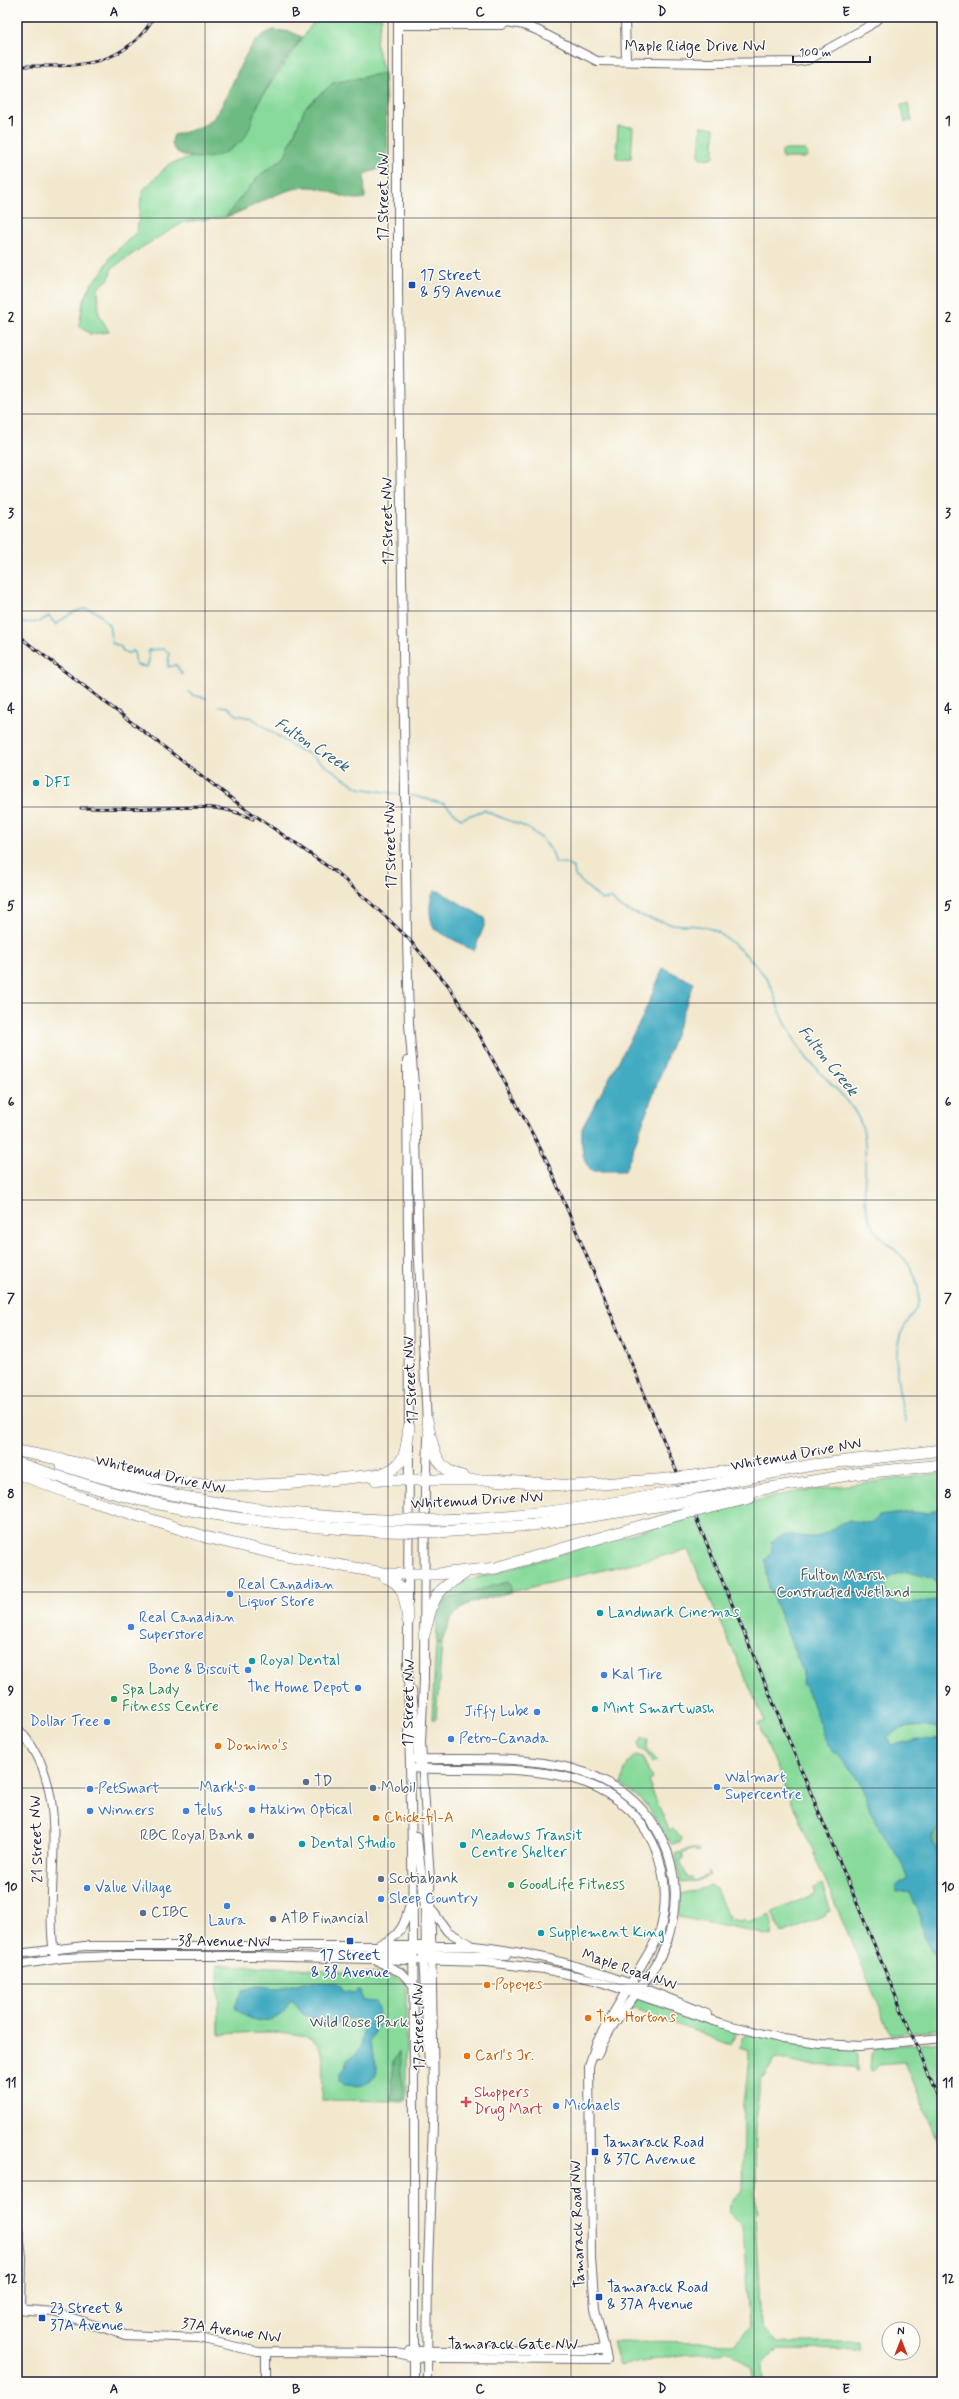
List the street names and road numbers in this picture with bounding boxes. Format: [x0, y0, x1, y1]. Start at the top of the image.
street label: Maple Ridge Drive NW [625, 37, 766, 58]
street label: 17 Street NW [374, 152, 394, 241]
street label: 17 Street NW [377, 476, 399, 565]
street label: 17 Street NW [380, 800, 402, 889]
street label: 17 Street NW [399, 1335, 423, 1425]
street label: Whitemud Drive NW [729, 1434, 863, 1476]
street label: Whitemud Drive NW [93, 1450, 227, 1500]
street label: Whitemud Drive NW [410, 1488, 544, 1514]
street label: 17 Street NW [398, 1658, 420, 1747]
street label: 21 Street NW [25, 1794, 49, 1883]
street label: 38 Avenue NW [178, 1931, 271, 1953]
street label: Maple Road NW [579, 1944, 679, 1996]
street label: 17 Street NW [408, 1982, 430, 2071]
street label: Tamarack Road NW [566, 2159, 590, 2288]
street label: 37A Avenue NW [180, 2313, 282, 2349]
street label: Tamarack Gate NW [448, 2335, 578, 2355]

